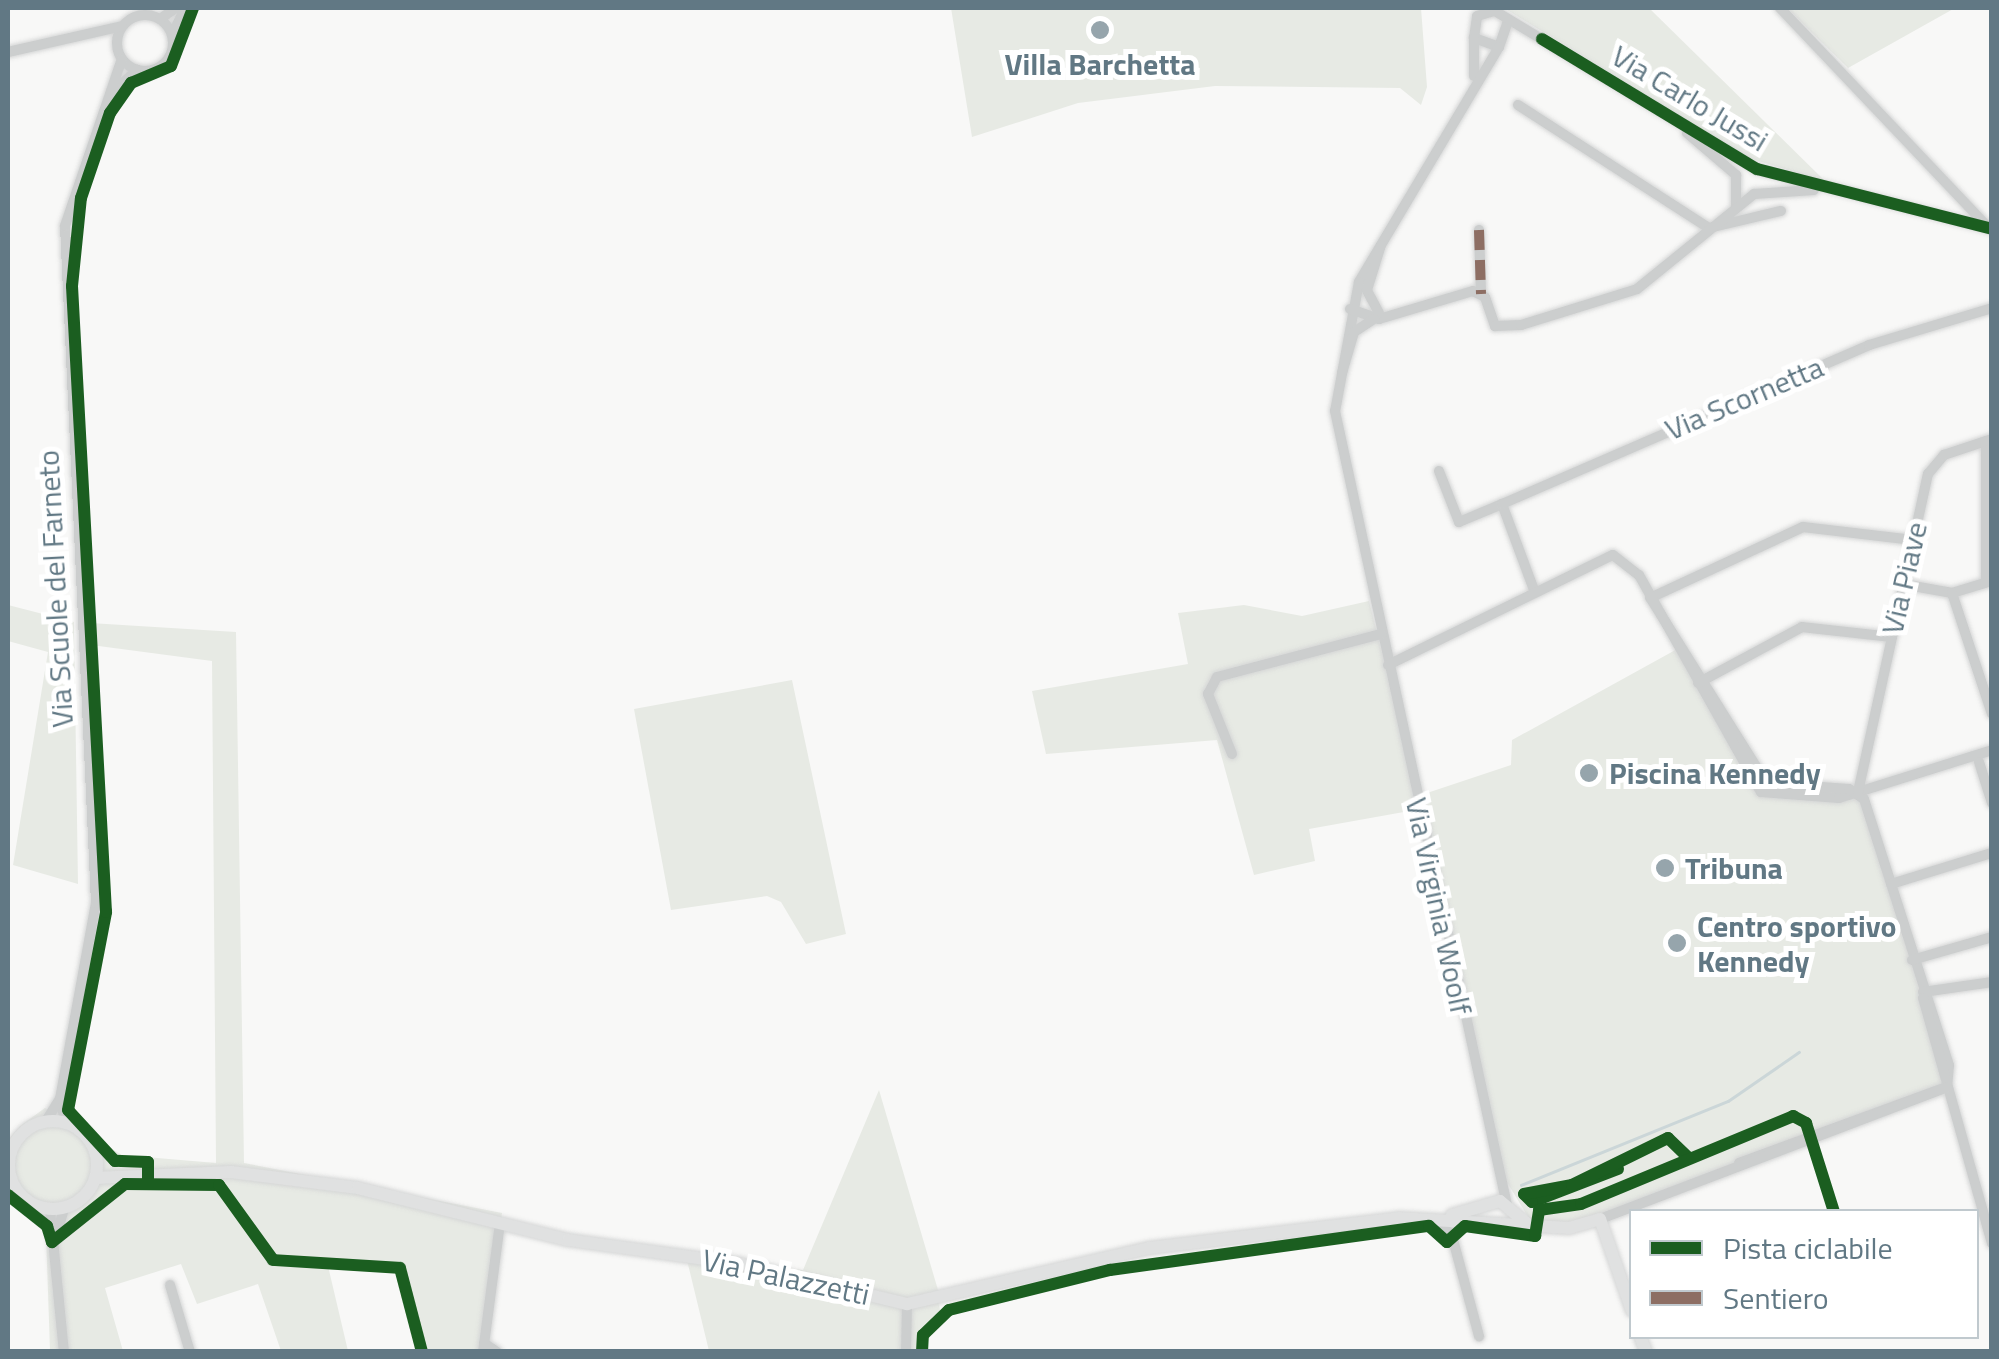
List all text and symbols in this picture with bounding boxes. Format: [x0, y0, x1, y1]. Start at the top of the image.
marker: Villa Barchetta [1089, 19, 1111, 41]
street label: Via Carlo Jussi [1605, 37, 1775, 159]
place label: Villa Barchetta [1004, 46, 1196, 82]
street label: Via Scornetta [1660, 349, 1828, 447]
street label: Via Scuole del Farneto [30, 449, 80, 729]
street label: Via Piave [1874, 518, 1934, 638]
place label: Piscina Kennedy [1609, 755, 1821, 791]
marker: Piscina Kennedy [1578, 762, 1600, 784]
street label: Via Virginia Woolf [1398, 794, 1480, 1018]
place label: Tribuna [1685, 850, 1783, 886]
marker: Tribuna [1654, 857, 1676, 879]
place label: Centro sportivo Kennedy [1697, 908, 1897, 978]
marker: Centro sportivo Kennedy [1666, 932, 1688, 954]
legend [1629, 1209, 1979, 1339]
text: Pista ciclabile [1723, 1225, 1893, 1271]
street label: Via Palazzetti [699, 1242, 873, 1312]
text: Sentiero [1723, 1275, 1829, 1321]

